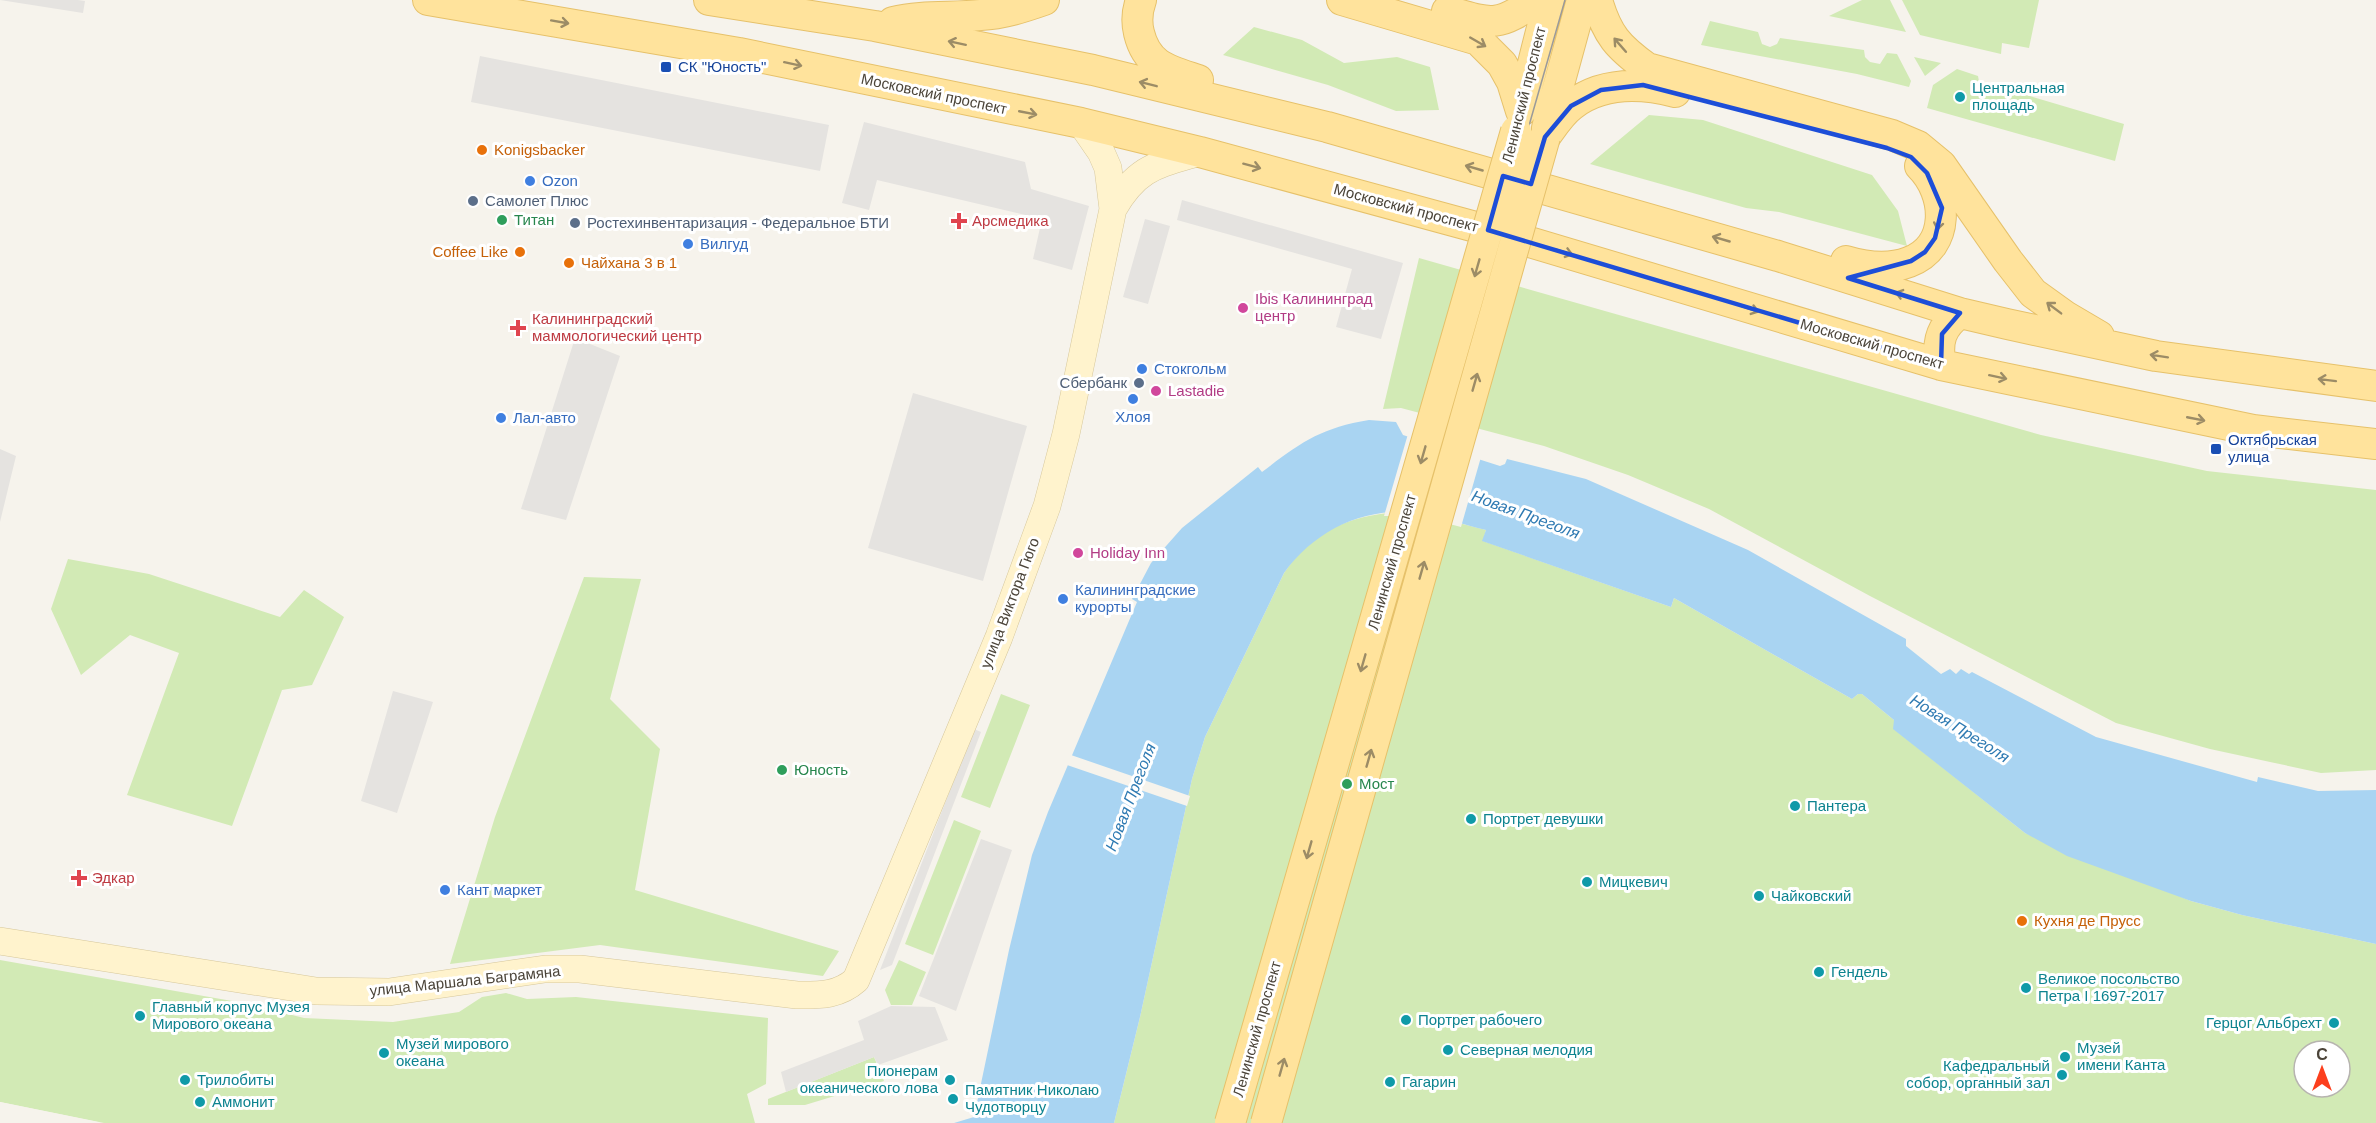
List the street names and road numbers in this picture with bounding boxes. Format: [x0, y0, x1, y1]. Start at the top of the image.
street label: Ленинский проспект [1498, 25, 1549, 165]
street label: Московский проспект [860, 70, 1009, 117]
street label: Московский проспект [1332, 180, 1480, 235]
street label: Московский проспект [1798, 315, 1946, 372]
street label: Ленинский проспект [1364, 492, 1419, 632]
street label: улица Виктора Гюго [977, 535, 1042, 670]
street label: Ленинский проспект [1229, 959, 1284, 1099]
street label: улица Маршала Баграмяна [369, 962, 562, 999]

